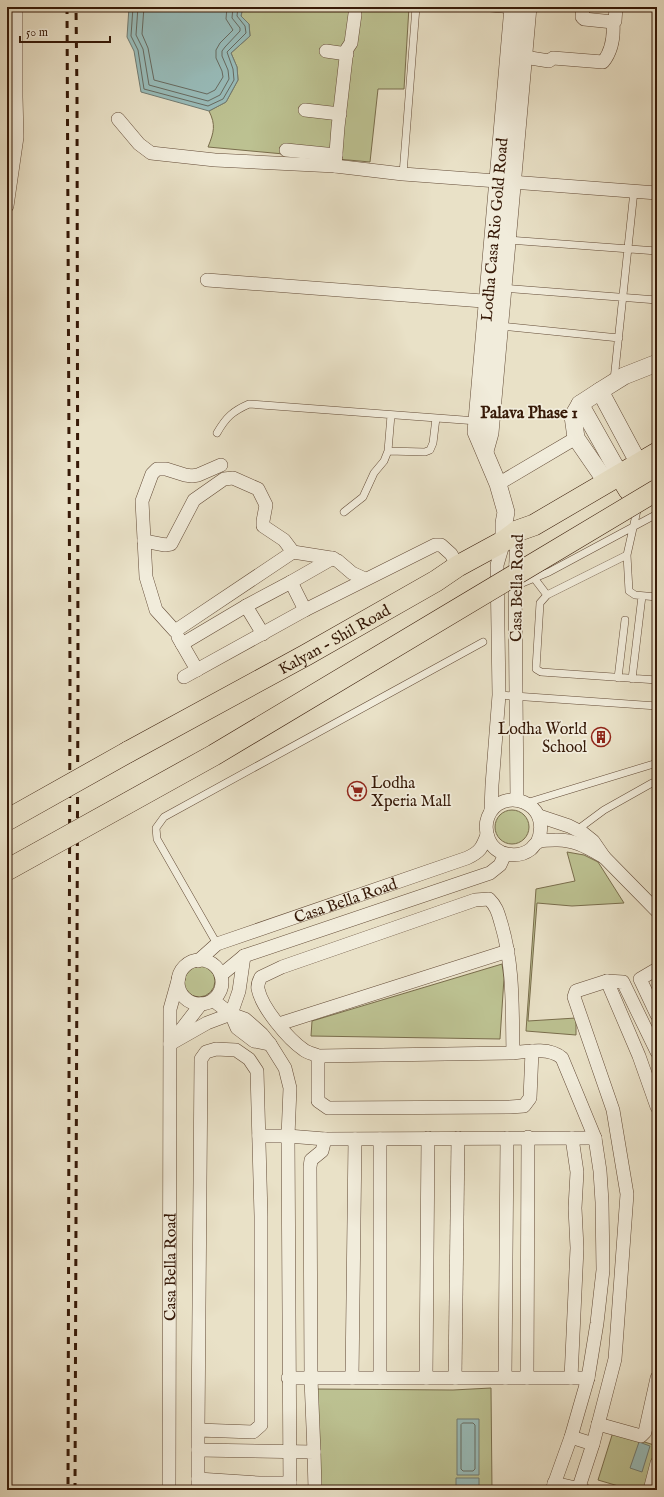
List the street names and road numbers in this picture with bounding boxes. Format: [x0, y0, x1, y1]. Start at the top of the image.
street label: Lodha Casa Rio Gold Road [478, 137, 514, 322]
street label: Casa Bella Road [507, 534, 529, 642]
street label: Kalyan - Shil Road [275, 601, 395, 680]
street label: Casa Bella Road [292, 875, 400, 929]
street label: Casa Bella Road [161, 1213, 182, 1321]

